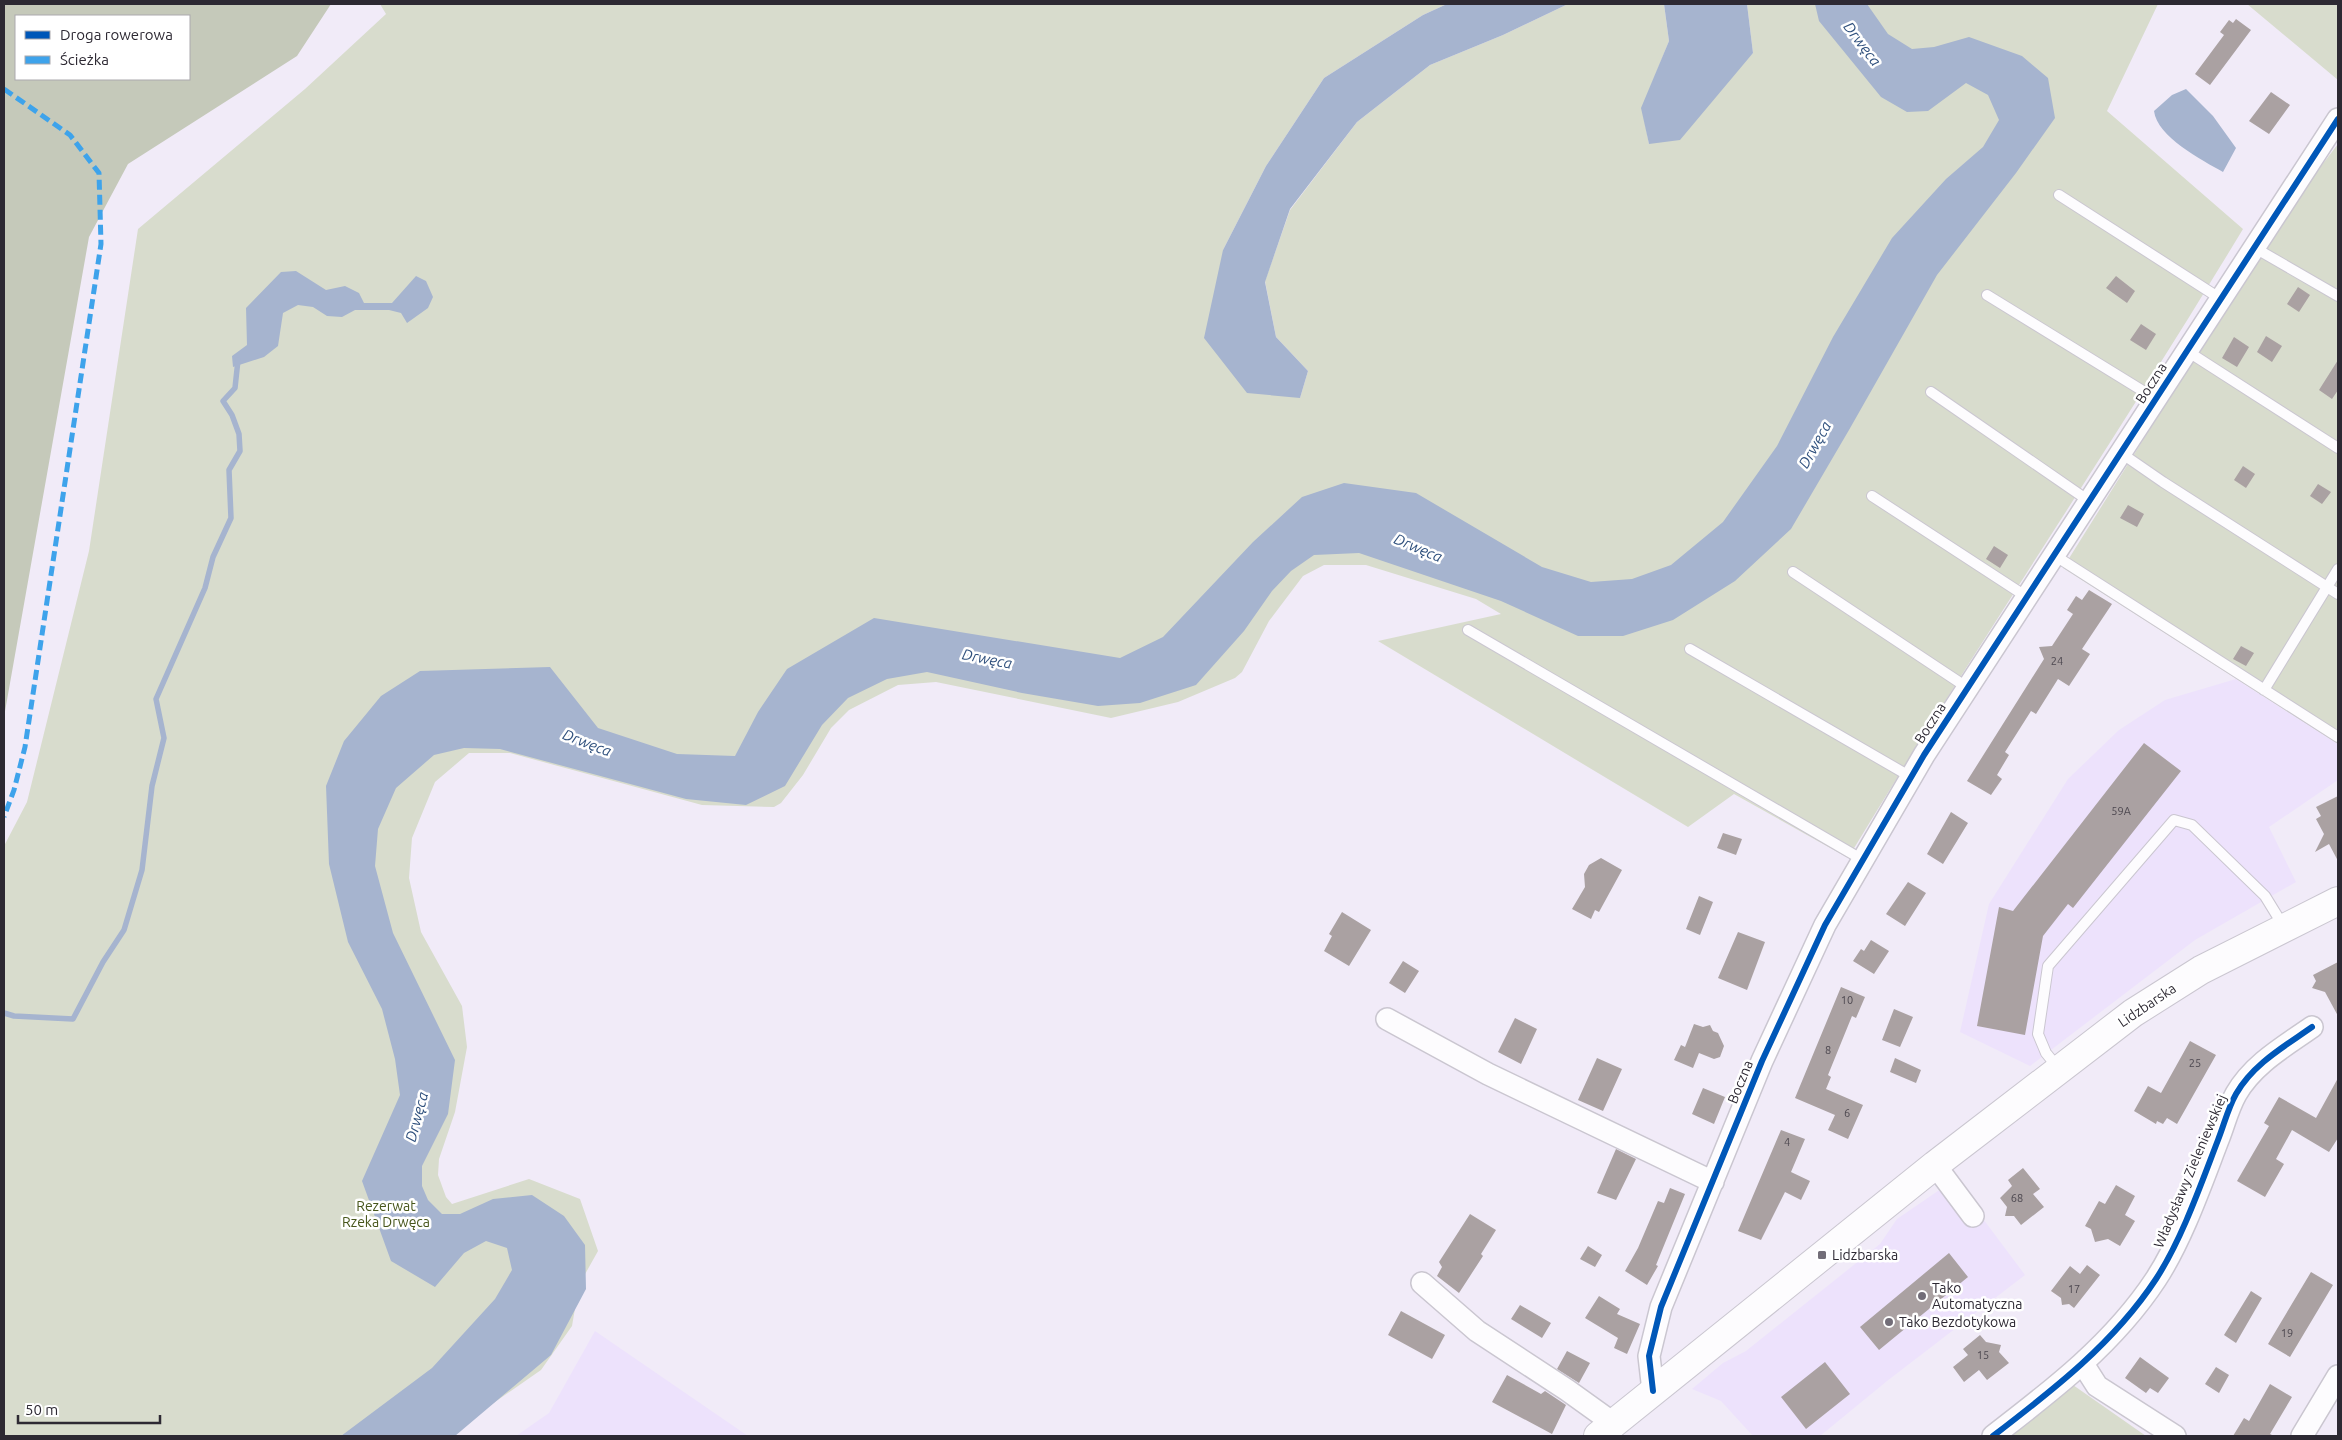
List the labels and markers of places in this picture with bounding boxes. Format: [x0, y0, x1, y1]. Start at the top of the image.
place label: Lidzbarska [1832, 1247, 1898, 1263]
marker: Lidzbarska [1816, 1249, 1828, 1261]
place label: Tako Automatyczna [1932, 1280, 2022, 1312]
marker: Tako Automatyczna [1916, 1290, 1928, 1302]
place label: Tako Bezdotykowa [1899, 1314, 2016, 1330]
marker: Tako Bezdotykowa [1883, 1316, 1895, 1328]

